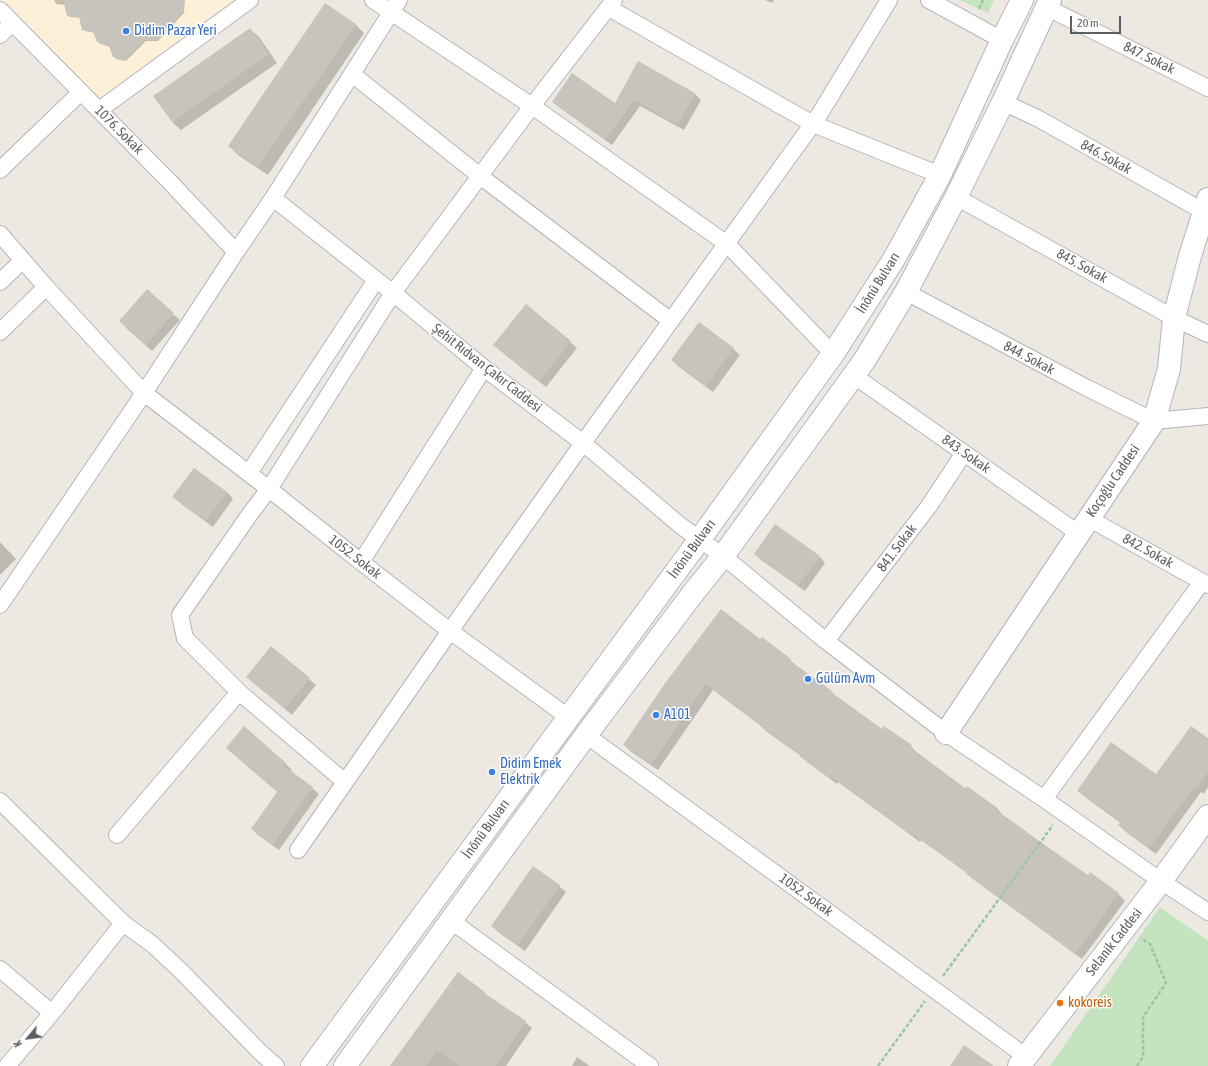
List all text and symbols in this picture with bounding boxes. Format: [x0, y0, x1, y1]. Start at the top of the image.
scale bar [1072, 8, 1123, 34]
text: 20 m [1077, 16, 1099, 30]
place label: Didim Pazar Yeri [134, 23, 217, 39]
marker: Didim Pazar Yeri [121, 26, 131, 36]
street label: 847. Sokak [1120, 38, 1178, 78]
street label: 1076. Sokak [91, 102, 147, 158]
street label: 846. Sokak [1078, 136, 1134, 178]
street label: 845. Sokak [1054, 245, 1110, 287]
street label: İnönü Bulvarı [853, 249, 903, 317]
street label: Şehit Rıdvan Çakır Caddesi [429, 320, 545, 416]
street label: 844. Sokak [1001, 338, 1057, 378]
street label: 843. Sokak [938, 431, 994, 477]
street label: Koçoğlu Caddesi [1083, 442, 1143, 520]
street label: İnönü Bulvarı [665, 516, 719, 582]
street label: 841. Sokak [874, 521, 920, 575]
street label: 842. Sokak [1120, 530, 1176, 572]
street label: 1052. Sokak [325, 531, 385, 583]
place label: Gülüm Avm [816, 671, 875, 687]
marker: Gülüm Avm [803, 674, 813, 684]
place label: A101 [664, 707, 691, 723]
marker: A101 [651, 710, 661, 720]
place label: Didim Emek Elektrik [500, 756, 561, 788]
marker: Didim Emek Elektrik [487, 767, 497, 777]
street label: İnönü Bulvarı [459, 796, 513, 862]
street label: 1052. Sokak [776, 870, 836, 920]
street label: Selanik Caddesi [1082, 905, 1146, 979]
place label: kokoreis [1068, 995, 1112, 1011]
marker: kokoreis [1055, 998, 1065, 1008]
north arrow [8, 1018, 48, 1058]
text: K [11, 1039, 24, 1049]

